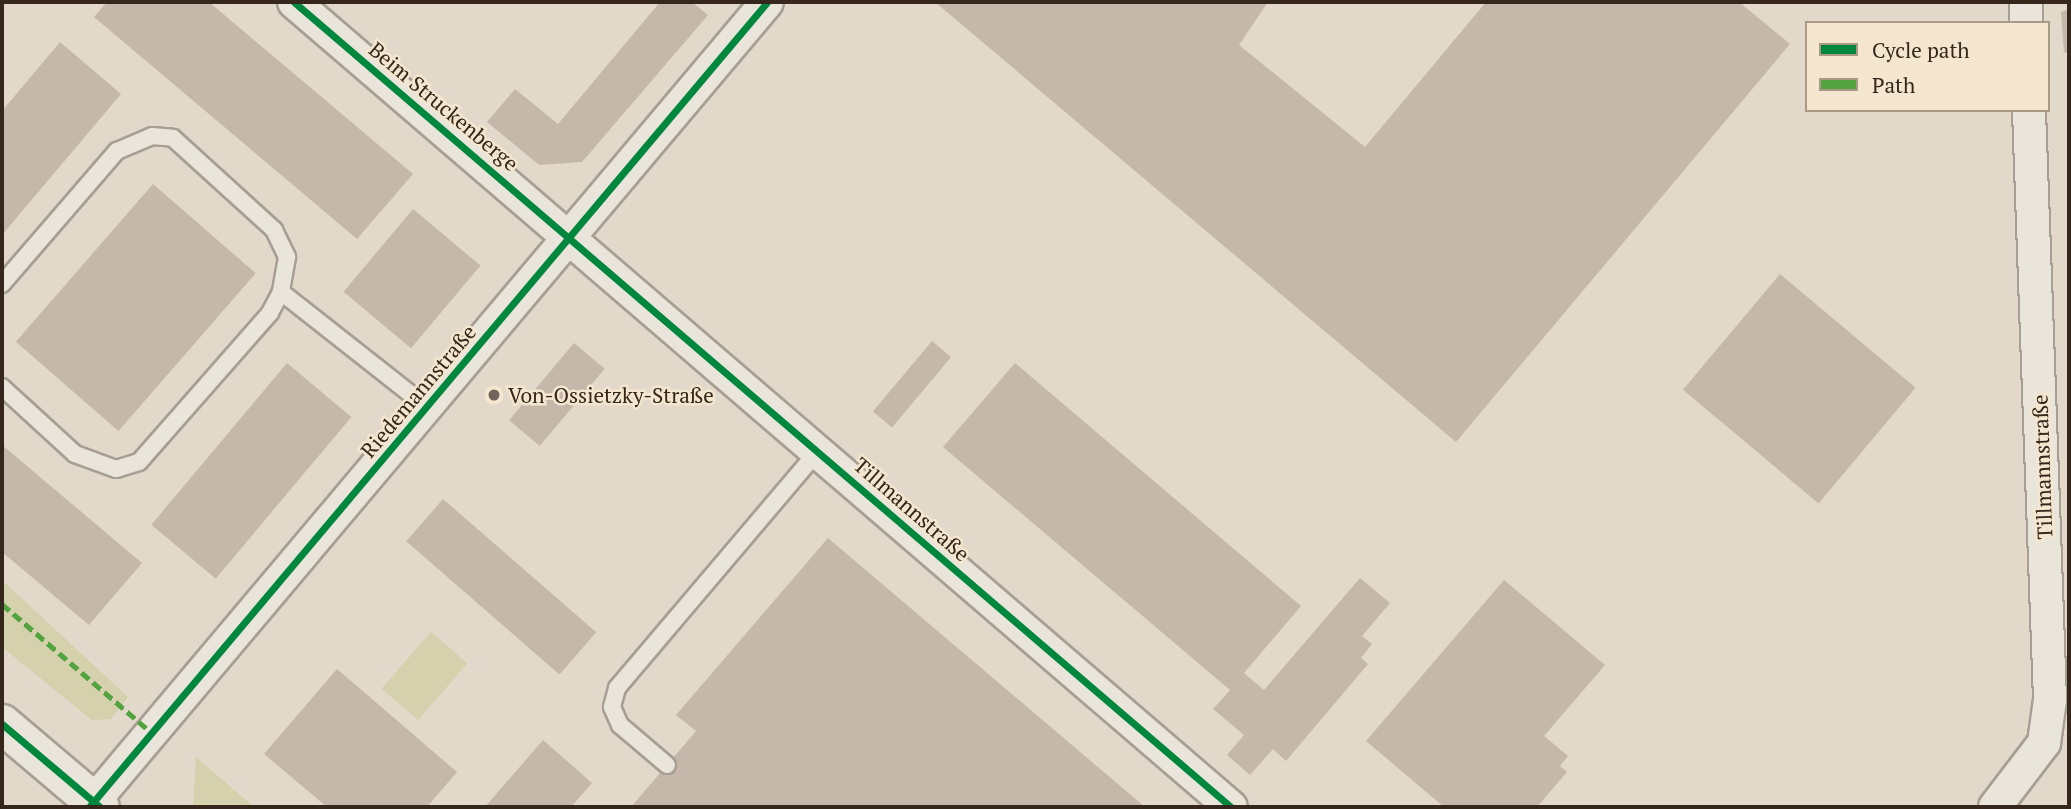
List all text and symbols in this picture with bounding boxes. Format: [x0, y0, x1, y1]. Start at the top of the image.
legend [1805, 21, 2050, 112]
street label: Beim Struckenberge [364, 36, 524, 176]
text: Cycle path [1872, 36, 1970, 64]
text: Path [1872, 71, 1915, 99]
street label: Riedemannstraße [355, 319, 481, 463]
place label: Von-Ossietzky-Straße [508, 382, 714, 408]
marker: Von-Ossietzky-Straße [486, 387, 502, 403]
street label: Tillmannstraße [2027, 394, 2057, 540]
street label: Tillmannstraße [849, 452, 975, 566]

